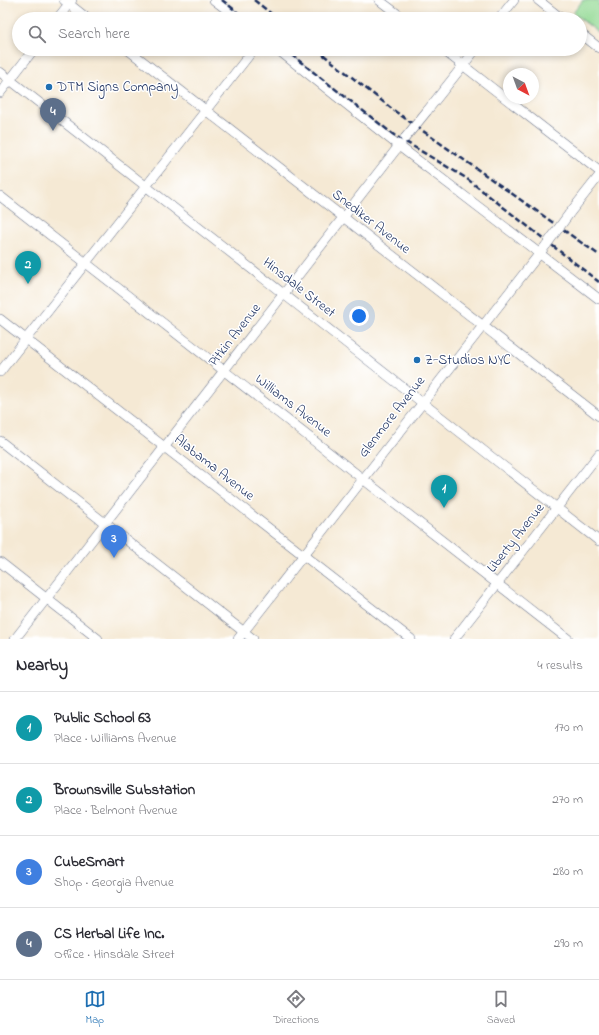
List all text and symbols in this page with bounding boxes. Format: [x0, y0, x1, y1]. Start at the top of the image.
search box [12, 12, 587, 56]
icon: search [26, 23, 48, 45]
text: Search here [58, 23, 130, 45]
north arrow [503, 68, 539, 104]
place label: DTM Signs Company [56, 77, 179, 99]
marker: DTM Signs Company [44, 82, 54, 92]
pin: 4 [40, 98, 66, 131]
street label: Snediker Avenue [327, 185, 415, 260]
pin: 2 [15, 251, 41, 284]
street label: Hinsdale Street [258, 253, 340, 323]
street label: Pitkin Avenue [204, 298, 267, 371]
your location [349, 306, 369, 326]
place label: Z-Studios NYC [425, 350, 511, 371]
marker: Z-Studios NYC [412, 355, 422, 365]
street label: Williams Avenue [250, 369, 336, 443]
street label: Glenmore Avenue [353, 371, 431, 462]
street label: Alabama Avenue [169, 430, 259, 507]
pin: 1 [431, 475, 457, 508]
street label: Liberty Avenue [482, 498, 551, 578]
pin: 3 [101, 525, 127, 558]
text: Nearby [16, 653, 68, 678]
text: 4 results [537, 656, 583, 675]
text: Public School 63 [54, 707, 151, 729]
text: 1 [27, 718, 31, 737]
text: 170 m [555, 718, 583, 737]
text: Place · Williams Avenue [54, 729, 176, 748]
text: Brownsville Substation [54, 779, 195, 801]
text: 2 [26, 790, 32, 809]
text: 270 m [552, 790, 583, 809]
text: Place · Belmont Avenue [54, 801, 177, 820]
text: CubeSmart [54, 851, 124, 873]
text: 3 [26, 862, 32, 881]
text: 280 m [553, 862, 583, 881]
text: Shop · Georgia Avenue [54, 873, 174, 892]
text: CS Herbal Life Inc. [54, 923, 164, 945]
text: 4 [26, 934, 32, 953]
text: 290 m [554, 934, 583, 953]
text: Office · Hinsdale Street [54, 945, 175, 964]
tab: Map [84, 988, 106, 1028]
tab: Directions [273, 988, 319, 1028]
tab: Saved [487, 988, 515, 1028]

